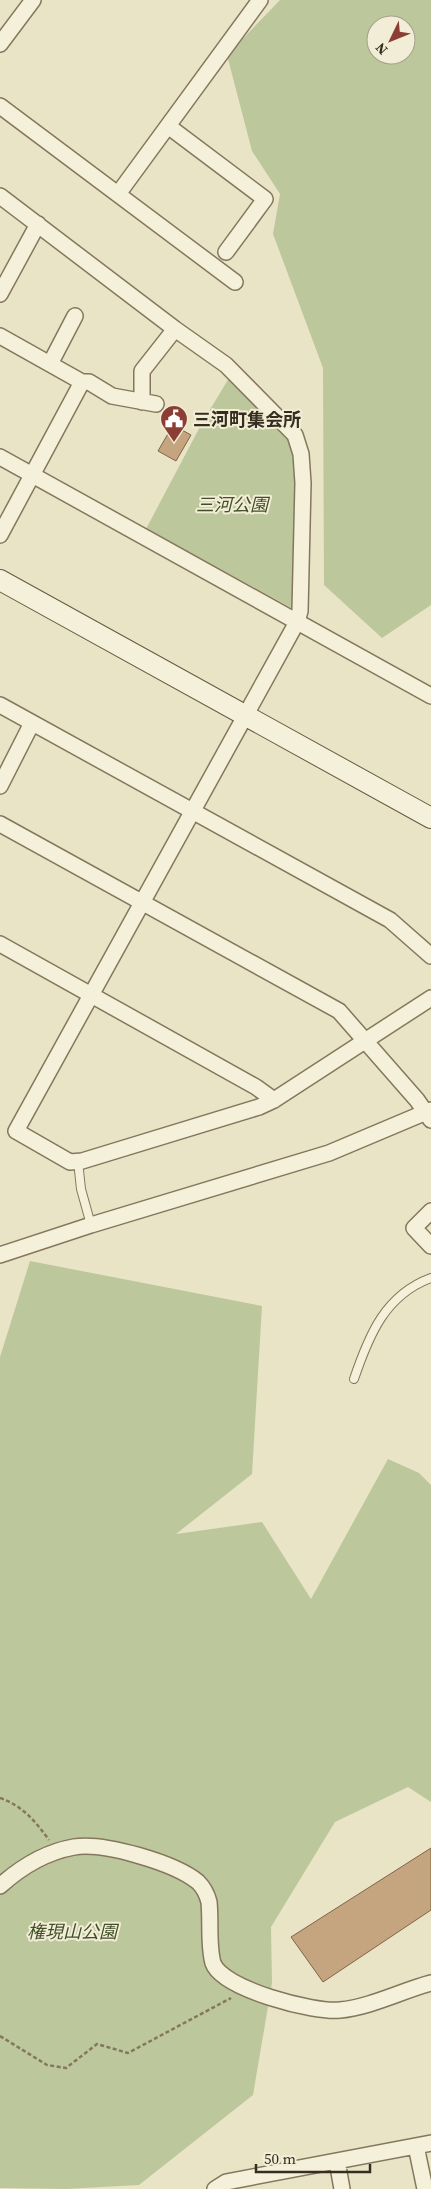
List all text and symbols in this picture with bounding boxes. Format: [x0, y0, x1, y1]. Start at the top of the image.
north arrow [366, 15, 416, 65]
text: N [371, 38, 392, 59]
public building icon: 三河町集会所 [159, 404, 189, 443]
place label: 三河町集会所 [193, 407, 301, 432]
park label: 三河公園 [196, 492, 271, 517]
park label: 権現山公園 [27, 1919, 120, 1944]
scale bar [256, 2142, 370, 2174]
text: 50 m [264, 2148, 296, 2169]

